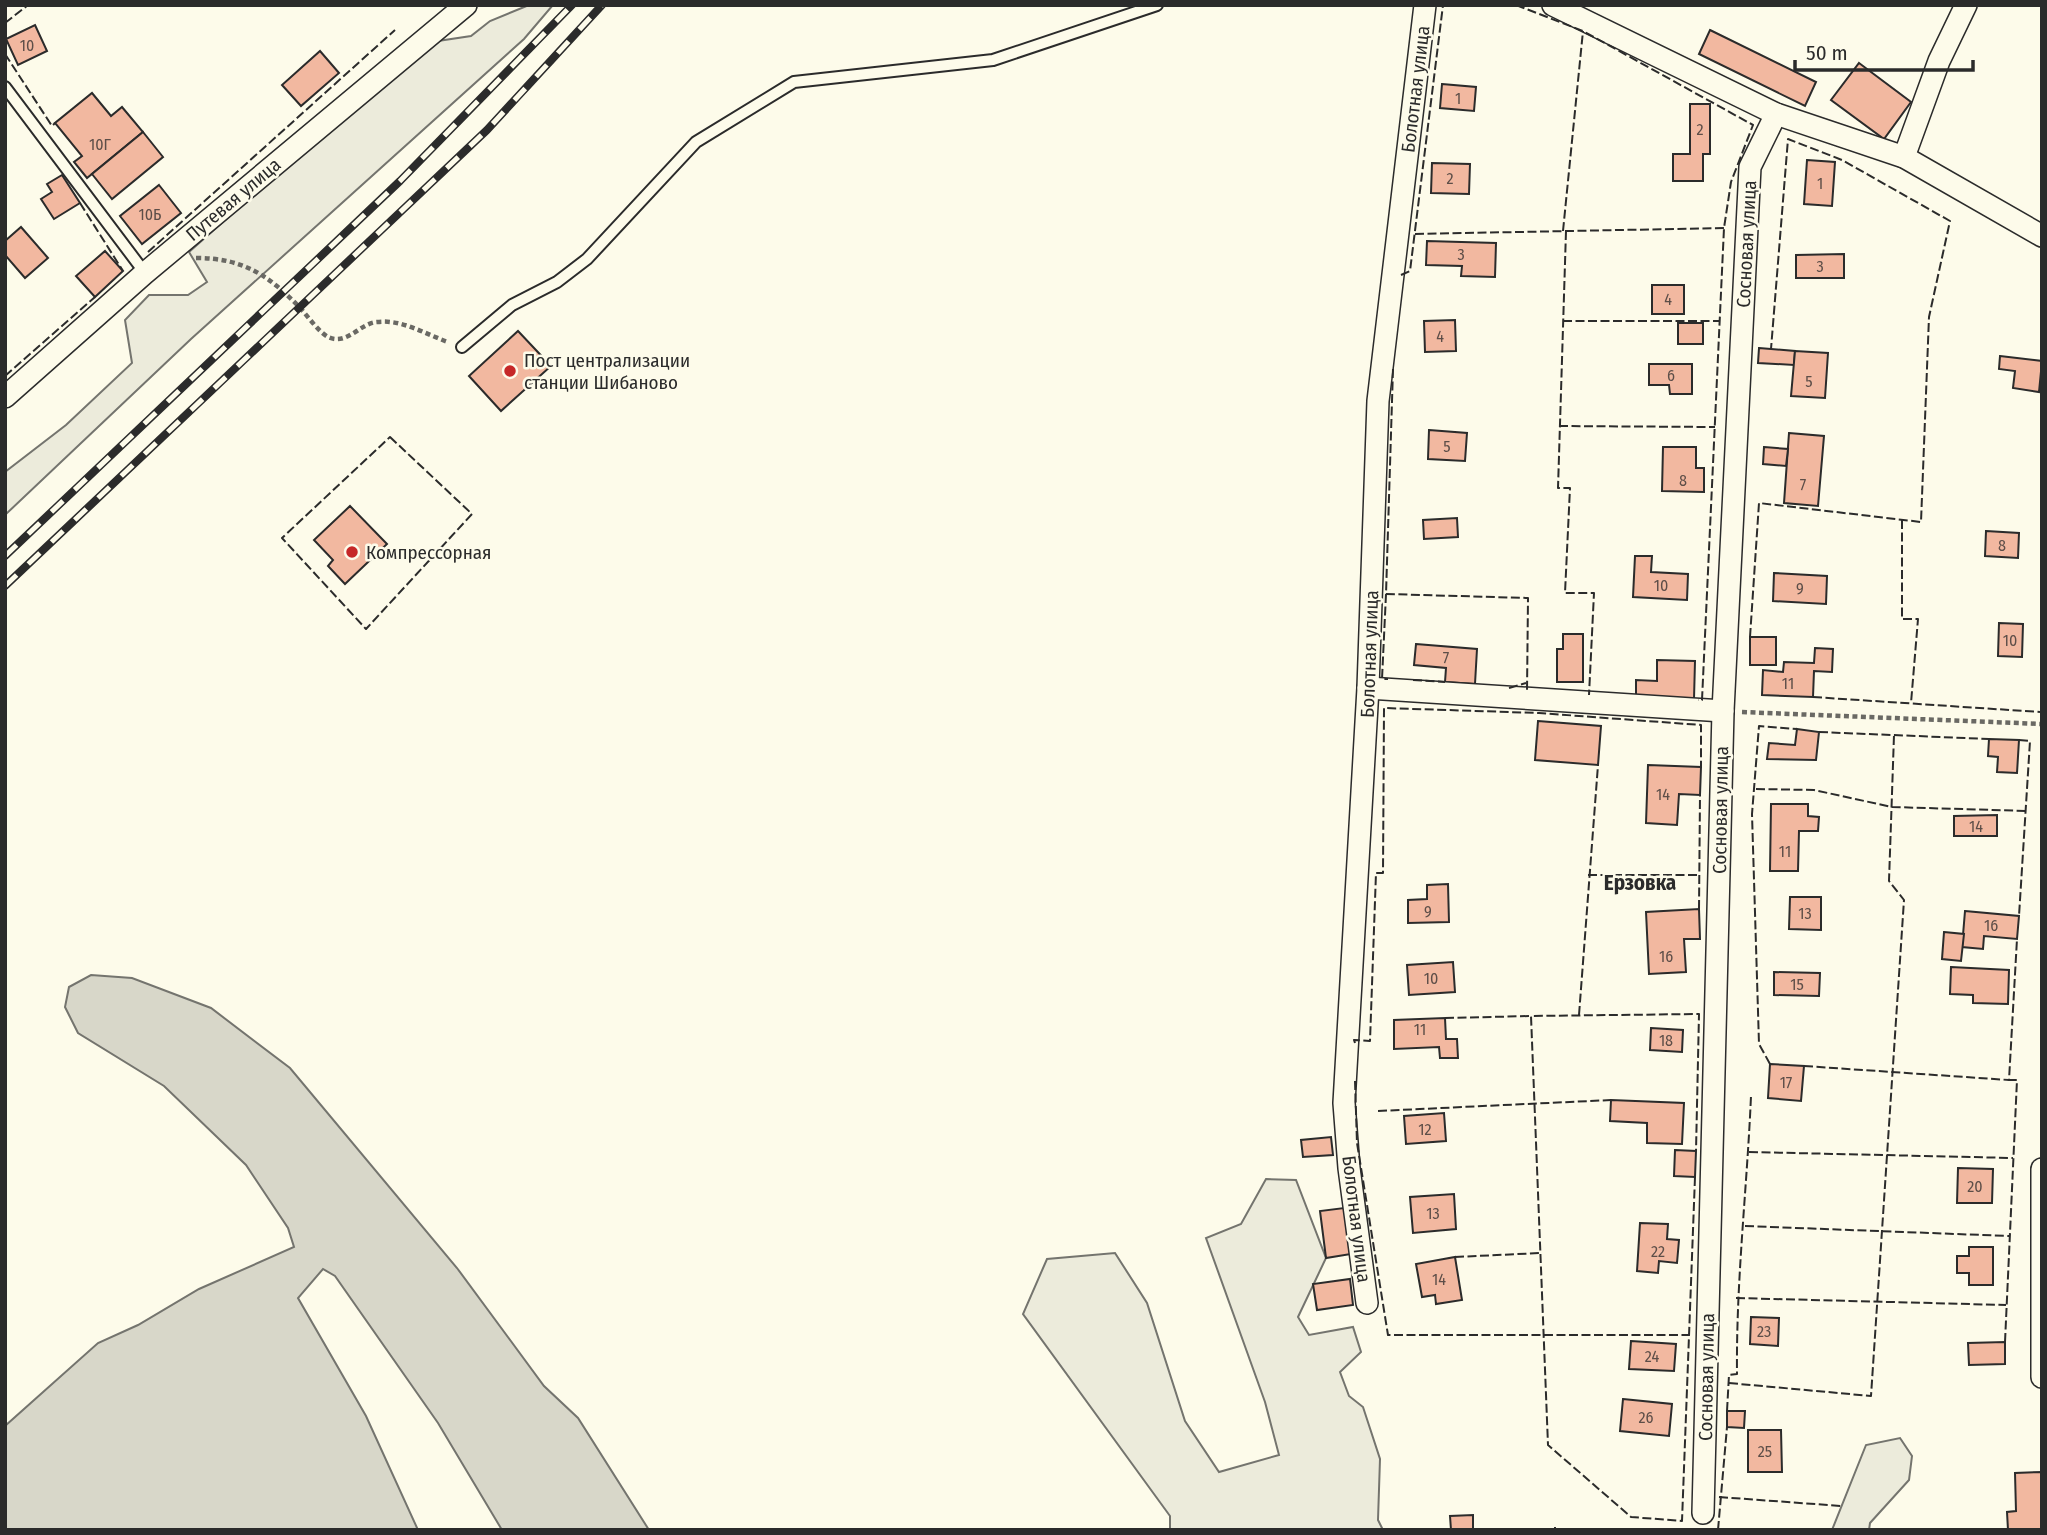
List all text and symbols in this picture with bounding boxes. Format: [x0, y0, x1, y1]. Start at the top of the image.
street label: Болотная улица [1396, 24, 1435, 154]
scale bar [1795, 28, 1974, 72]
house number: 10 [20, 36, 34, 55]
text: 50 m [1806, 40, 1848, 66]
house number: 1 [1455, 89, 1461, 108]
house number: 2 [1696, 120, 1704, 139]
house number: 10Г [89, 135, 112, 154]
street label: Путевая улица [181, 153, 285, 246]
house number: 2 [1446, 169, 1454, 188]
house number: 1 [1817, 174, 1823, 193]
street label: Сосновая улица [1732, 180, 1761, 308]
house number: 10Б [139, 205, 161, 224]
house number: 3 [1457, 245, 1465, 264]
house number: 3 [1816, 257, 1824, 276]
house number: 4 [1664, 290, 1672, 309]
house number: 4 [1436, 327, 1444, 346]
place label: Пост централизации станции Шибаново [524, 349, 690, 394]
marker: Пост централизации станции Шибаново [502, 363, 518, 379]
house number: 6 [1667, 366, 1675, 385]
house number: 5 [1805, 372, 1813, 391]
house number: 5 [1443, 437, 1451, 456]
house number: 8 [1679, 471, 1687, 490]
house number: 7 [1800, 475, 1807, 494]
house number: 8 [1998, 536, 2006, 555]
place label: Компрессорная [366, 541, 492, 564]
marker: Компрессорная [344, 544, 360, 560]
house number: 10 [1654, 576, 1668, 595]
house number: 9 [1796, 579, 1804, 598]
street label: Болотная улица [1356, 590, 1383, 718]
house number: 10 [2003, 631, 2017, 650]
house number: 7 [1443, 648, 1450, 667]
house number: 11 [1782, 674, 1794, 693]
street label: Сосновая улица [1708, 746, 1733, 874]
house number: 14 [1656, 785, 1670, 804]
house number: 14 [1969, 817, 1983, 836]
house number: 11 [1779, 842, 1791, 861]
district label: Ерзовка [1604, 870, 1676, 896]
house number: 9 [1424, 902, 1432, 921]
house number: 13 [1798, 904, 1812, 923]
house number: 16 [1984, 916, 1998, 935]
house number: 16 [1659, 947, 1673, 966]
house number: 10 [1424, 969, 1438, 988]
house number: 15 [1790, 975, 1804, 994]
house number: 11 [1414, 1020, 1426, 1039]
house number: 18 [1659, 1031, 1673, 1050]
house number: 17 [1780, 1073, 1793, 1092]
house number: 12 [1418, 1120, 1432, 1139]
street label: Болотная улица [1337, 1154, 1376, 1284]
house number: 20 [1967, 1177, 1983, 1196]
house number: 13 [1426, 1204, 1440, 1223]
house number: 22 [1651, 1242, 1665, 1261]
house number: 14 [1432, 1270, 1446, 1289]
street label: Сосновая улица [1694, 1313, 1719, 1441]
house number: 23 [1757, 1322, 1771, 1341]
house number: 24 [1645, 1347, 1659, 1366]
house number: 26 [1639, 1408, 1654, 1427]
house number: 25 [1758, 1442, 1772, 1461]

